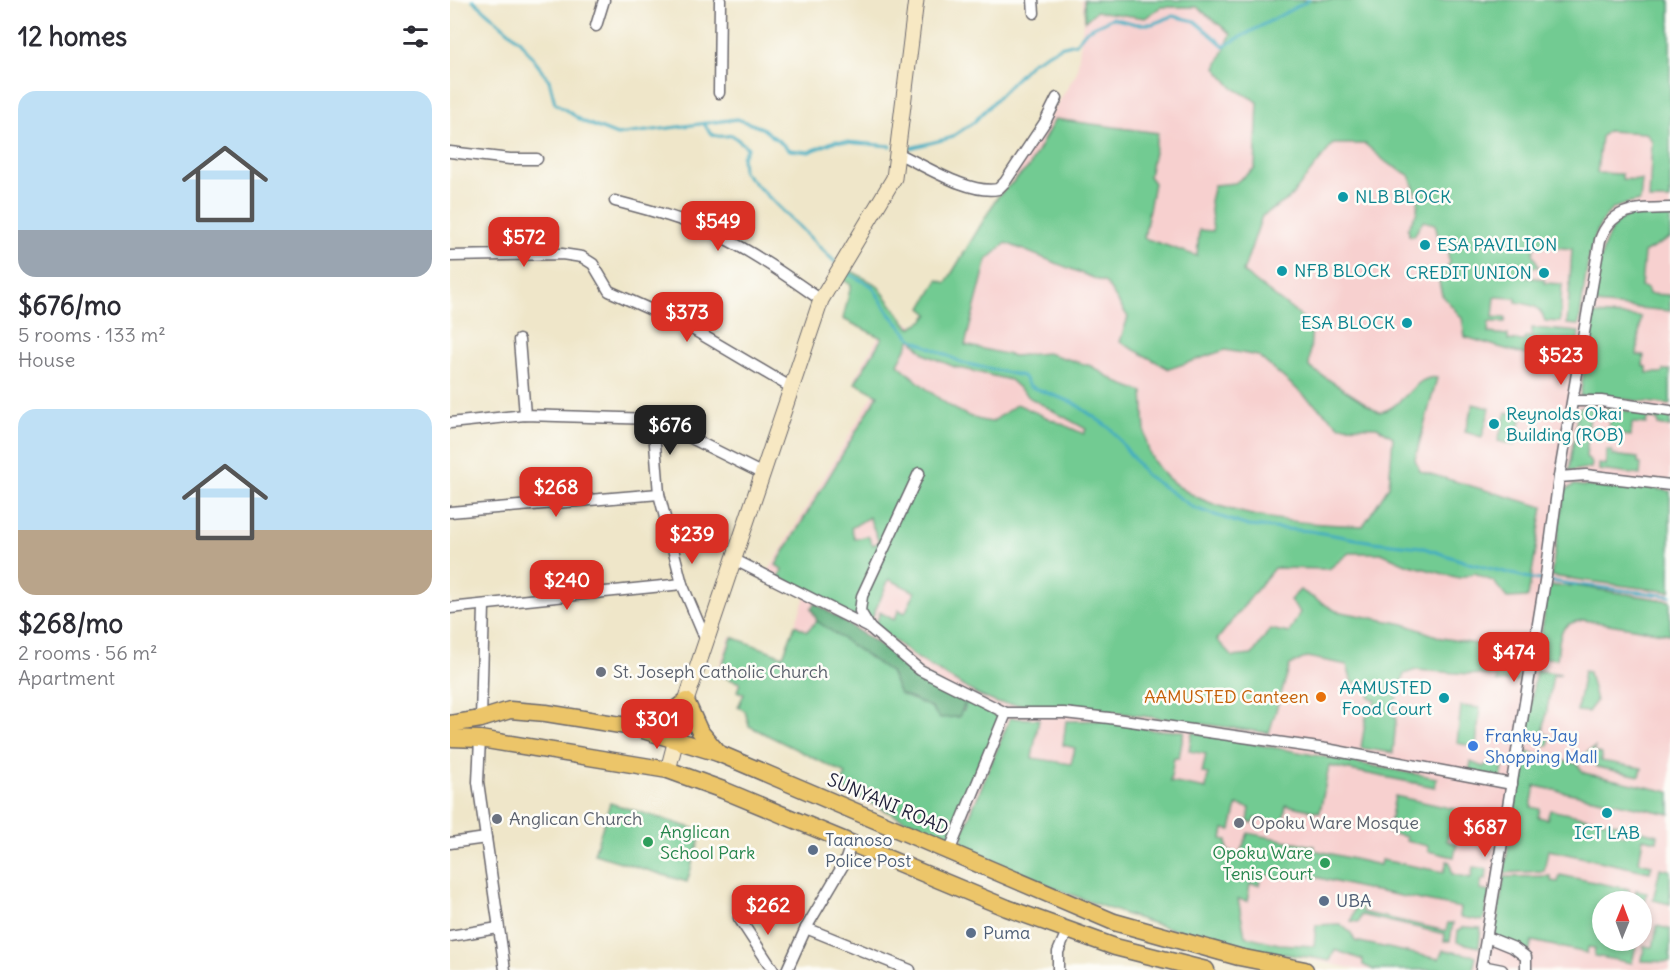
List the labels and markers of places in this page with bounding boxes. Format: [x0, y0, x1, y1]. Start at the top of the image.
place label: NLB BLOCK [1355, 185, 1451, 208]
marker: NLB BLOCK [1336, 190, 1350, 204]
pin: $549 [682, 201, 754, 252]
pin: $572 [488, 217, 560, 268]
place label: ESA PAVILION [1437, 233, 1557, 256]
marker: ESA PAVILION [1418, 238, 1432, 252]
place label: NFB BLOCK [1294, 259, 1390, 282]
place label: CREDIT UNION [1406, 261, 1532, 284]
marker: NFB BLOCK [1275, 264, 1289, 278]
marker: CREDIT UNION [1537, 266, 1551, 280]
pin: $373 [651, 292, 723, 343]
place label: ESA BLOCK [1301, 311, 1395, 334]
marker: ESA BLOCK [1400, 316, 1414, 330]
pin: $523 [1525, 335, 1597, 386]
place label: Reynolds Okai Building (ROB) [1506, 402, 1623, 446]
pin: $676 [634, 405, 706, 456]
marker: Reynolds Okai Building (ROB) [1487, 417, 1501, 431]
pin: $268 [520, 467, 592, 518]
pin: $239 [656, 514, 728, 565]
pin: $240 [531, 560, 603, 611]
pin: $474 [1478, 632, 1550, 683]
place label: St. Joseph Catholic Church [613, 660, 828, 683]
marker: St. Joseph Catholic Church [594, 665, 608, 679]
place label: AAMUSTED Food Court [1339, 676, 1432, 720]
place label: AAMUSTED Canteen [1144, 685, 1309, 708]
marker: AAMUSTED Canteen [1314, 690, 1328, 704]
marker: AAMUSTED Food Court [1437, 691, 1451, 705]
pin: $301 [621, 699, 693, 750]
place label: Franky-Jay Shopping Mall [1485, 724, 1598, 768]
marker: Franky-Jay Shopping Mall [1466, 739, 1480, 753]
marker: ICT LAB [1600, 806, 1614, 820]
place label: Anglican Church [509, 807, 642, 830]
pin: $687 [1449, 807, 1521, 858]
place label: Opoku Ware Mosque [1251, 811, 1419, 834]
marker: Anglican Church [490, 812, 504, 826]
marker: Opoku Ware Mosque [1232, 816, 1246, 830]
place label: Anglican School Park [660, 820, 755, 864]
place label: ICT LAB [1574, 821, 1640, 844]
place label: Taanoso Police Post [825, 828, 911, 872]
marker: Anglican School Park [641, 835, 655, 849]
place label: Opoku Ware Tenis Court [1212, 841, 1313, 885]
marker: Taanoso Police Post [806, 843, 820, 857]
marker: Opoku Ware Tenis Court [1318, 856, 1332, 870]
pin: $262 [732, 885, 804, 936]
place label: UBA [1336, 889, 1372, 912]
marker: UBA [1317, 894, 1331, 908]
place label: Puma [983, 921, 1030, 944]
marker: Puma [964, 926, 978, 940]

